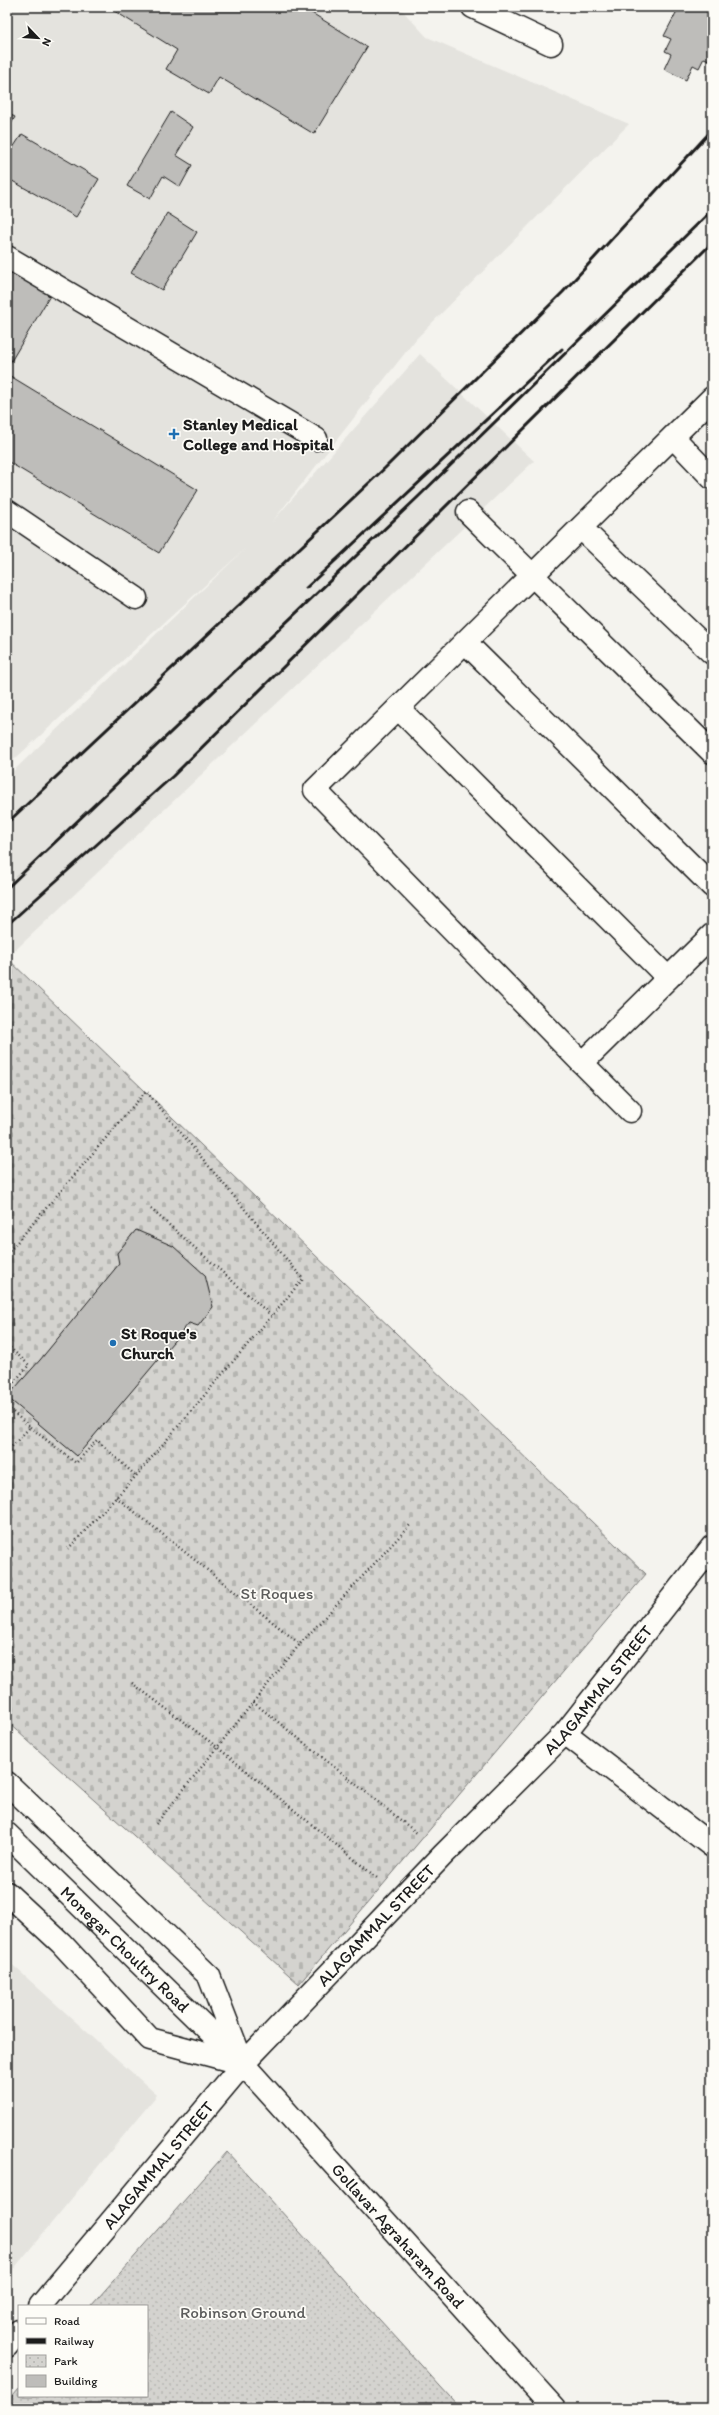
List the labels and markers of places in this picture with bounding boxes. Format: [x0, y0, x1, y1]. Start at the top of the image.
place label: Stanley Medical College and Hospital [183, 414, 334, 455]
marker: Stanley Medical College and Hospital [168, 428, 180, 440]
place label: St Roque's Church [121, 1323, 197, 1363]
marker: St Roque's Church [108, 1338, 118, 1348]

